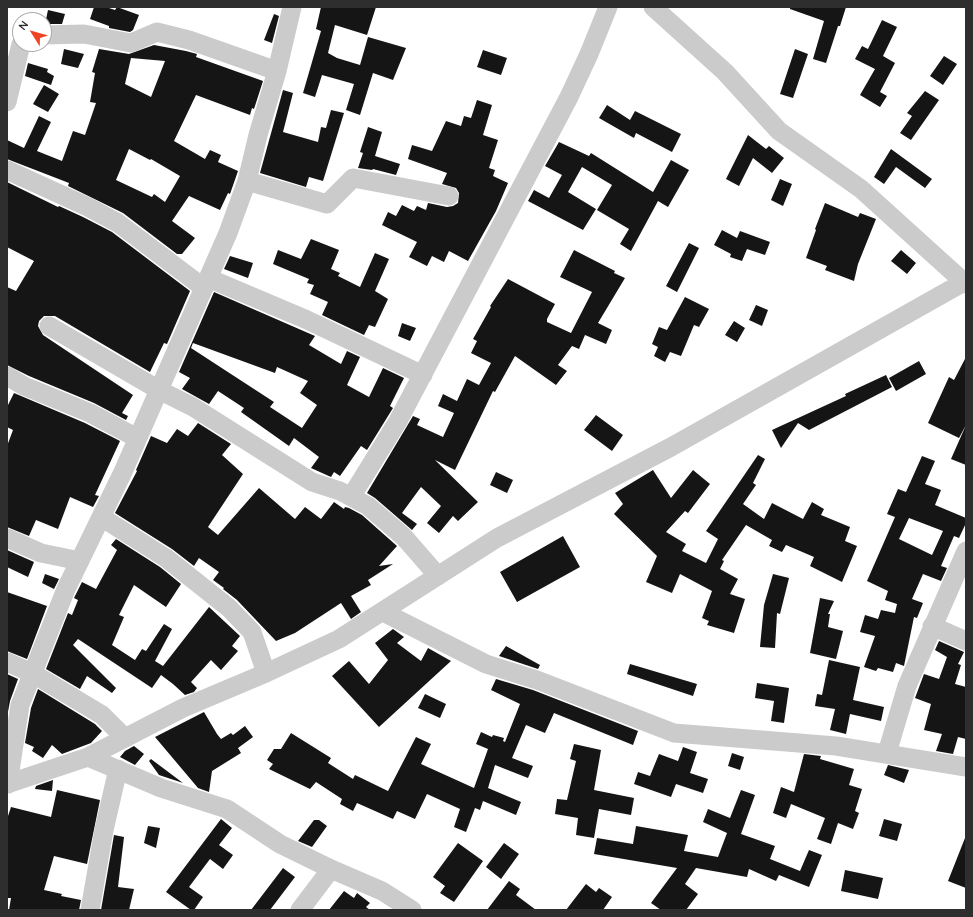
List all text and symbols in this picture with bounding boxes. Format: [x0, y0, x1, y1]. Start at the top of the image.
north arrow [12, 12, 52, 52]
text: N [15, 18, 31, 33]

